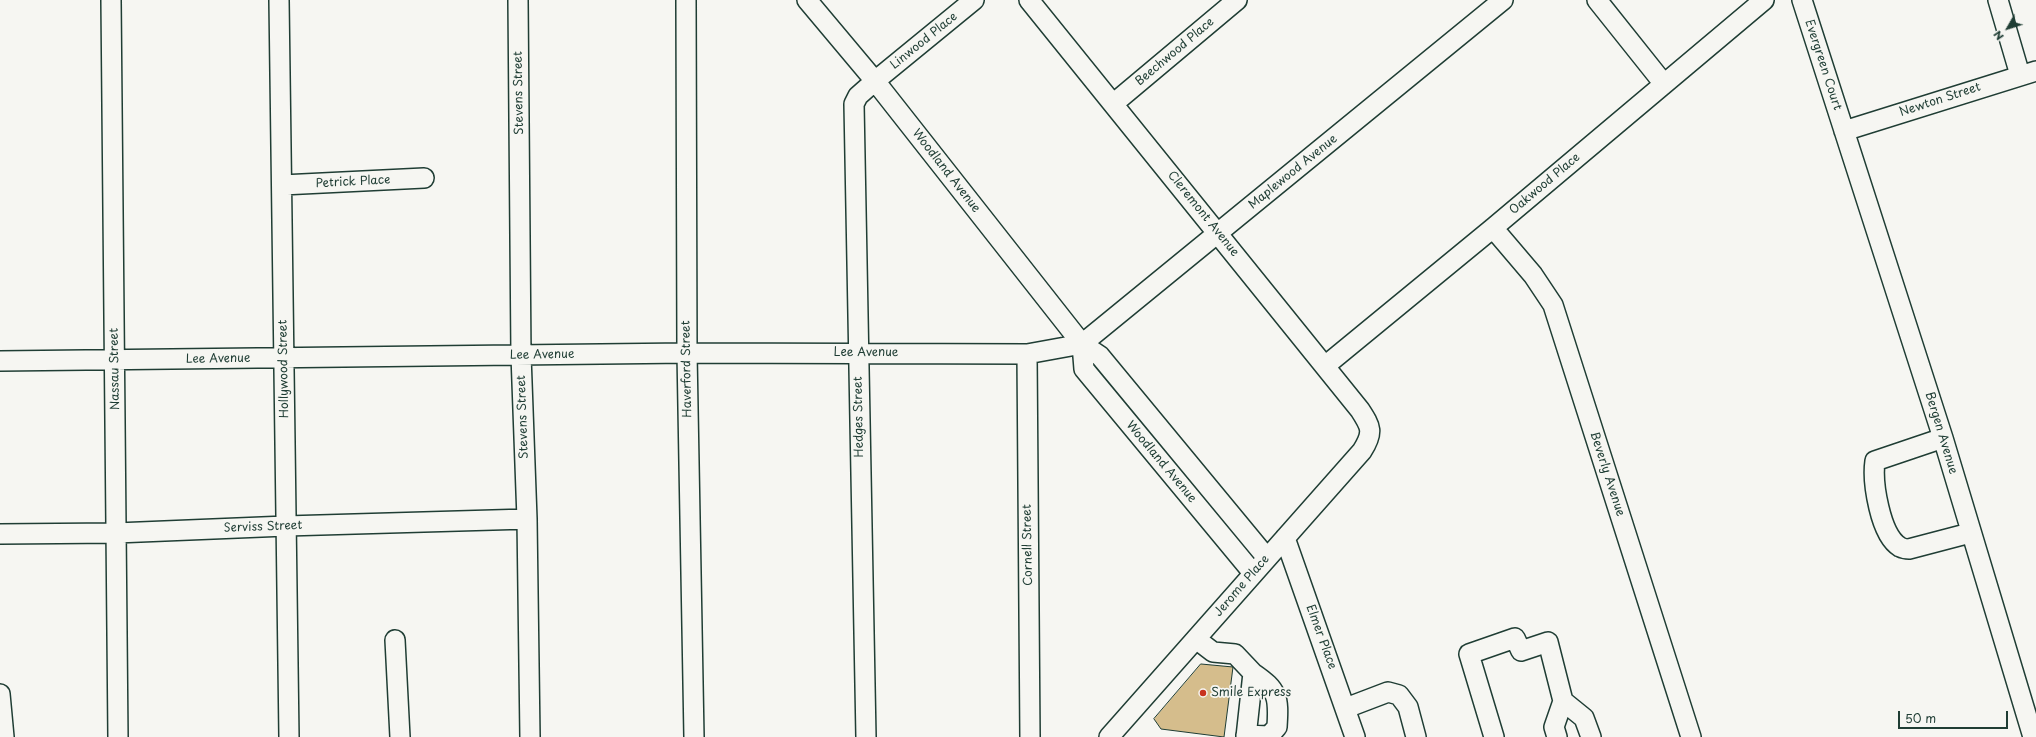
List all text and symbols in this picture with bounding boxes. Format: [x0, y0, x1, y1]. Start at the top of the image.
north arrow [1988, 8, 2028, 48]
street label: Linwood Place [888, 10, 960, 72]
street label: Beechwood Place [1133, 15, 1217, 89]
street label: Evergreen Court [1802, 18, 1844, 112]
text: N [1989, 27, 2008, 45]
street label: Stevens Street [511, 51, 527, 135]
street label: Newton Street [1897, 80, 1983, 120]
street label: Woodland Avenue [909, 126, 983, 216]
street label: Maplewood Avenue [1246, 132, 1340, 212]
street label: Oakwood Place [1507, 150, 1583, 218]
street label: Cleremont Avenue [1164, 168, 1242, 260]
street label: Petrick Place [315, 173, 391, 191]
street label: Hollywood Street [276, 319, 292, 419]
street label: Haverford Street [679, 320, 695, 418]
street label: Nassau Street [107, 328, 123, 410]
street label: Lee Avenue [834, 346, 898, 360]
street label: Lee Avenue [509, 347, 575, 363]
street label: Lee Avenue [185, 351, 251, 367]
street label: Stevens Street [514, 375, 532, 459]
street label: Hedges Street [851, 376, 867, 458]
street label: Bergen Avenue [1922, 390, 1960, 476]
street label: Woodland Avenue [1123, 418, 1199, 506]
street label: Beverly Avenue [1587, 430, 1627, 518]
street label: Cornell Street [1020, 504, 1036, 586]
street label: Serviss Street [223, 518, 303, 536]
street label: Jerome Place [1211, 552, 1273, 620]
street label: Elmer Place [1303, 603, 1339, 671]
place label: Smile Express [1211, 686, 1291, 700]
marker: Smile Express [1198, 688, 1208, 698]
scale bar [1900, 703, 2010, 729]
text: 50 m [1905, 709, 1936, 727]

